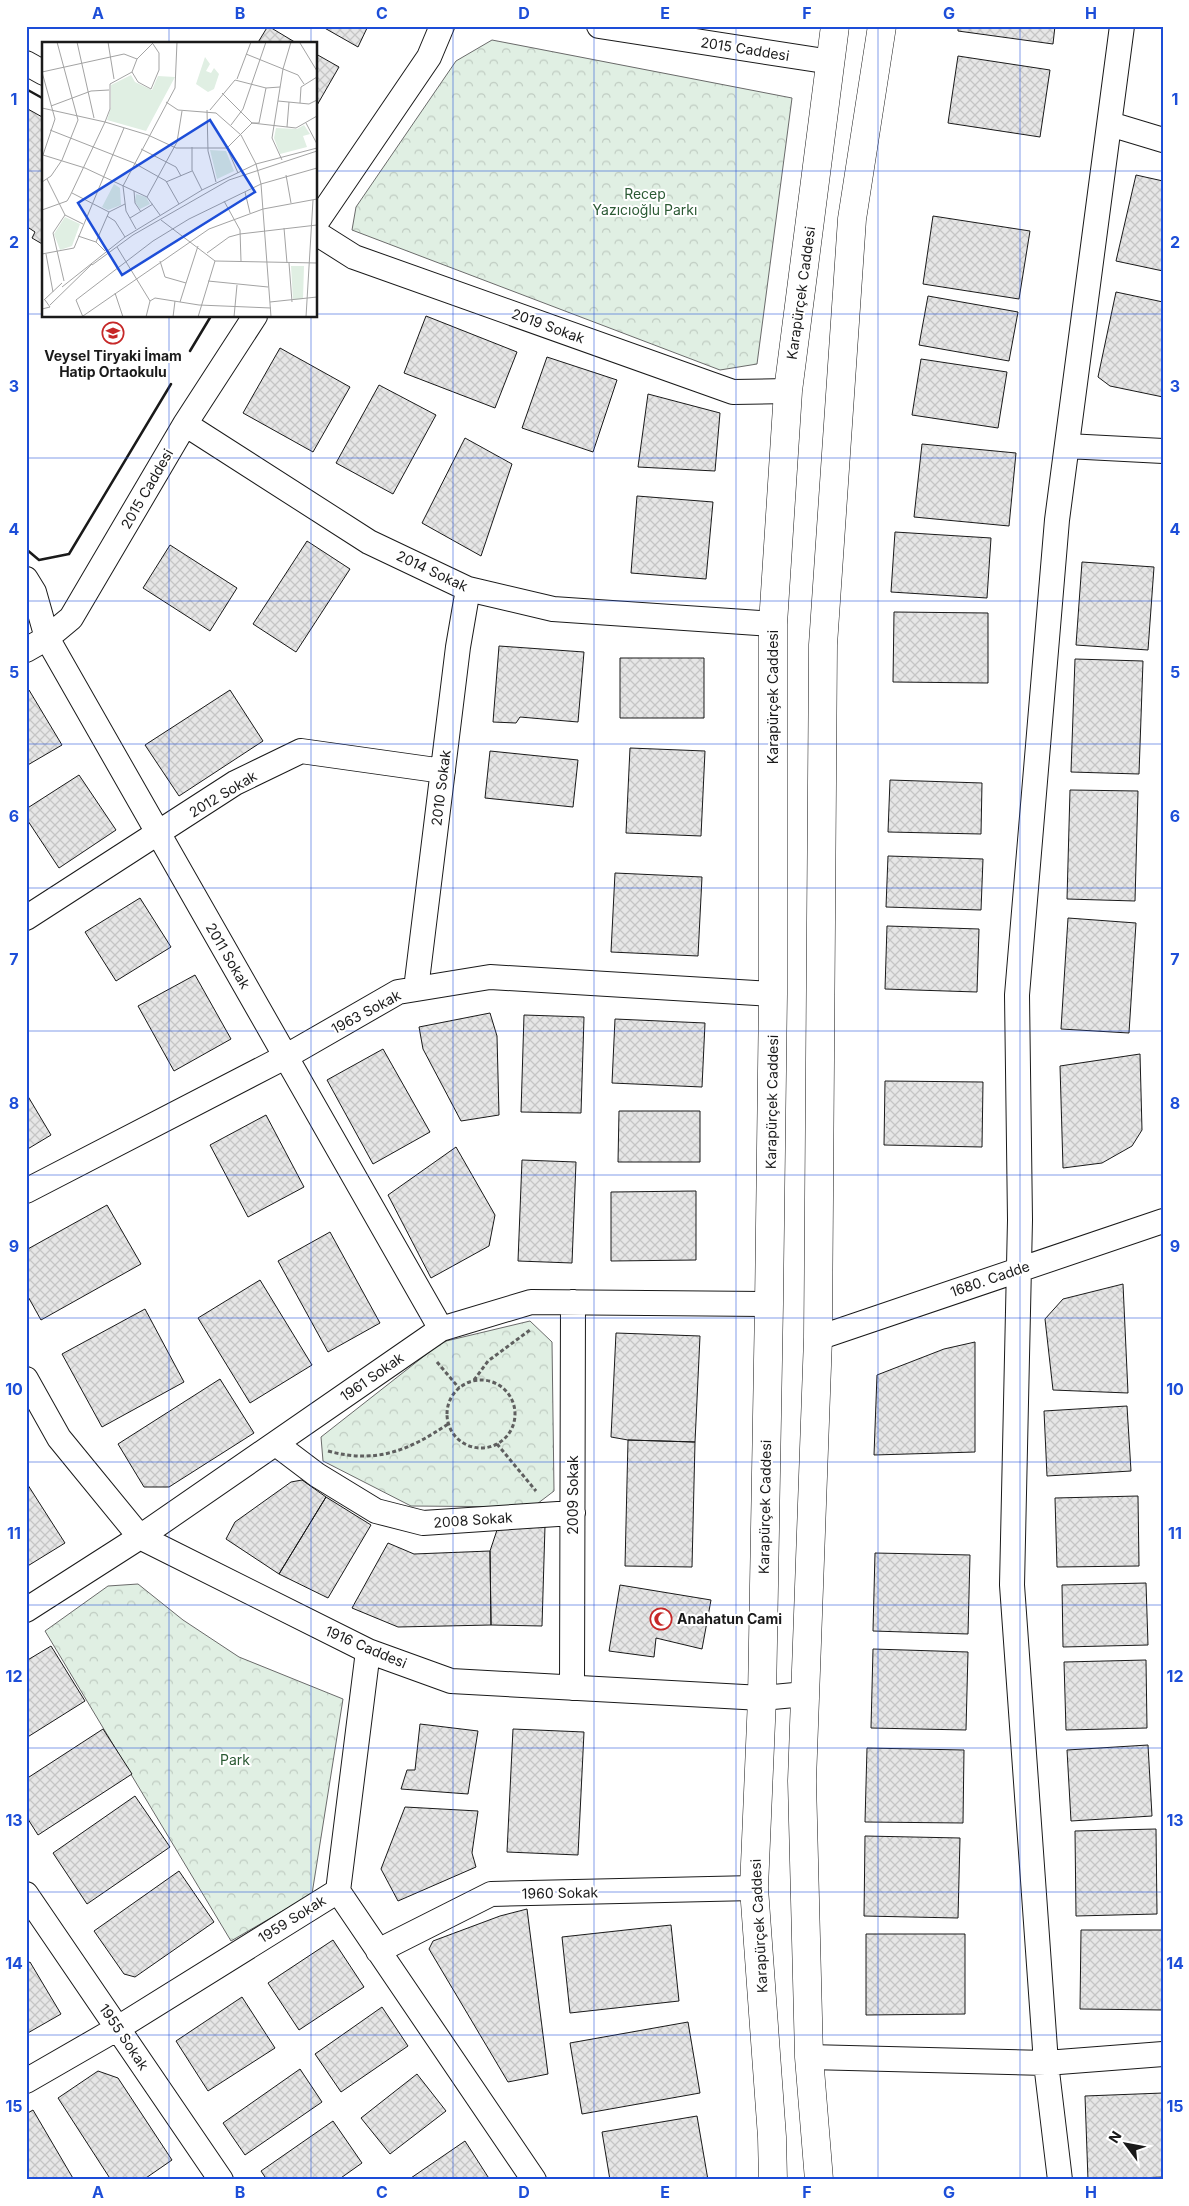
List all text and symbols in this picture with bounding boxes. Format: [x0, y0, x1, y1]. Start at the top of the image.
text: A [92, 3, 104, 23]
text: B [235, 3, 245, 23]
text: C [376, 3, 388, 23]
text: D [518, 3, 530, 23]
text: E [660, 3, 670, 23]
text: F [802, 3, 812, 23]
text: G [943, 3, 955, 23]
text: H [1085, 3, 1097, 23]
street label: 2015 Caddesi [699, 33, 791, 64]
inset map [42, 42, 318, 318]
text: 1 [11, 89, 17, 109]
text: 1 [1172, 89, 1178, 109]
park label: Recep Yazıcıoğlu Parkı [593, 185, 697, 218]
street label: Karapürçek Caddesi [783, 225, 818, 361]
text: 2 [9, 232, 19, 252]
text: 2 [1170, 232, 1180, 252]
street label: 2019 Sokak [509, 304, 587, 347]
school or university icon: Veysel Tiryaki İmam Hatip Ortaokulu [101, 321, 125, 345]
place label: Veysel Tiryaki İmam Hatip Ortaokulu [44, 346, 182, 380]
text: 3 [9, 376, 19, 396]
text: 3 [1170, 376, 1180, 396]
street label: 2015 Caddesi [117, 446, 176, 532]
text: 4 [9, 519, 20, 539]
text: 4 [1170, 519, 1181, 539]
street label: 2014 Sokak [394, 547, 471, 595]
street label: Karapürçek Caddesi [764, 630, 781, 764]
text: 5 [9, 662, 19, 682]
text: 5 [1170, 662, 1180, 682]
street label: 2010 Sokak [427, 749, 454, 827]
street label: 2012 Sokak [186, 767, 260, 820]
text: 6 [9, 806, 19, 826]
text: 6 [1170, 806, 1180, 826]
street label: 2011 Sokak [203, 920, 254, 992]
text: 7 [9, 949, 19, 969]
text: 7 [1170, 949, 1180, 969]
street label: 1963 Sokak [328, 986, 404, 1037]
street label: Karapürçek Caddesi [762, 1035, 781, 1169]
text: 8 [9, 1093, 19, 1113]
text: 8 [1170, 1093, 1180, 1113]
text: 9 [9, 1236, 19, 1256]
text: 9 [1170, 1236, 1180, 1256]
street label: 1680. Cadde [948, 1257, 1032, 1300]
street label: 1961 Sokak [337, 1348, 407, 1405]
text: 10 [5, 1379, 23, 1399]
text: 10 [1166, 1379, 1184, 1399]
street label: Karapürçek Caddesi [755, 1440, 774, 1574]
street label: 2009 Sokak [564, 1455, 581, 1535]
street label: 2008 Sokak [433, 1508, 513, 1531]
text: 11 [7, 1523, 21, 1543]
text: 11 [1168, 1523, 1182, 1543]
mosque icon: Anahatun Cami [649, 1607, 673, 1631]
place label: Anahatun Cami [677, 1610, 782, 1627]
street label: 1916 Caddesi [323, 1622, 410, 1671]
text: 12 [6, 1666, 22, 1686]
text: 12 [1167, 1666, 1183, 1686]
park label: Park [220, 1751, 250, 1768]
text: 13 [5, 1810, 23, 1830]
text: 13 [1166, 1810, 1184, 1830]
street label: Karapürçek Caddesi [746, 1859, 771, 1994]
street label: 1960 Sokak [522, 1883, 599, 1902]
street label: 1959 Sokak [255, 1891, 329, 1946]
text: 14 [5, 1953, 23, 1973]
text: 14 [1166, 1953, 1184, 1973]
street label: 1955 Sokak [96, 2000, 153, 2073]
text: 15 [5, 2096, 23, 2116]
text: 15 [1166, 2096, 1184, 2116]
north arrow [1102, 2118, 1152, 2168]
text: N [1105, 2128, 1125, 2146]
text: A [92, 2182, 104, 2202]
text: B [235, 2182, 245, 2202]
text: C [376, 2182, 388, 2202]
text: D [518, 2182, 530, 2202]
text: E [660, 2182, 670, 2202]
text: F [802, 2182, 812, 2202]
text: G [943, 2182, 955, 2202]
text: H [1085, 2182, 1097, 2202]

